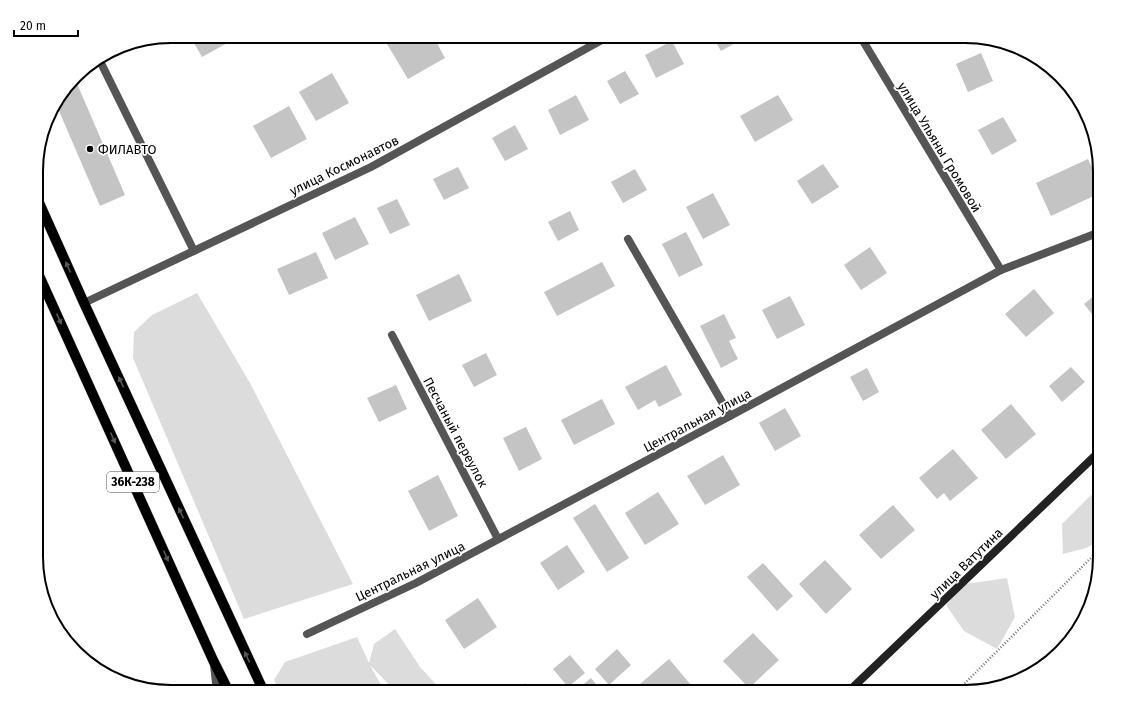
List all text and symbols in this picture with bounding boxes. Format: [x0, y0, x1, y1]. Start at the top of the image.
scale bar [14, 12, 78, 38]
text: 20 m [20, 19, 46, 33]
street label: улица Ульяны Громовой [895, 80, 984, 215]
street label: улица Космонавтов [287, 132, 401, 198]
place label: ФИЛАВТО [98, 142, 156, 157]
marker: ФИЛАВТО [85, 144, 95, 154]
one-way arrow [65, 261, 71, 273]
one-way arrow [56, 314, 62, 325]
street label: Песчаный переулок [420, 375, 491, 490]
one-way arrow [118, 377, 124, 388]
street label: Центральная улица [641, 386, 754, 455]
one-way arrow [110, 432, 116, 443]
road number: 36К-238 [107, 472, 159, 492]
one-way arrow [178, 508, 184, 519]
street label: улица Ватутина [927, 525, 1006, 602]
street label: Центральная улица [353, 538, 467, 604]
one-way arrow [163, 550, 169, 562]
one-way arrow [244, 651, 250, 662]

